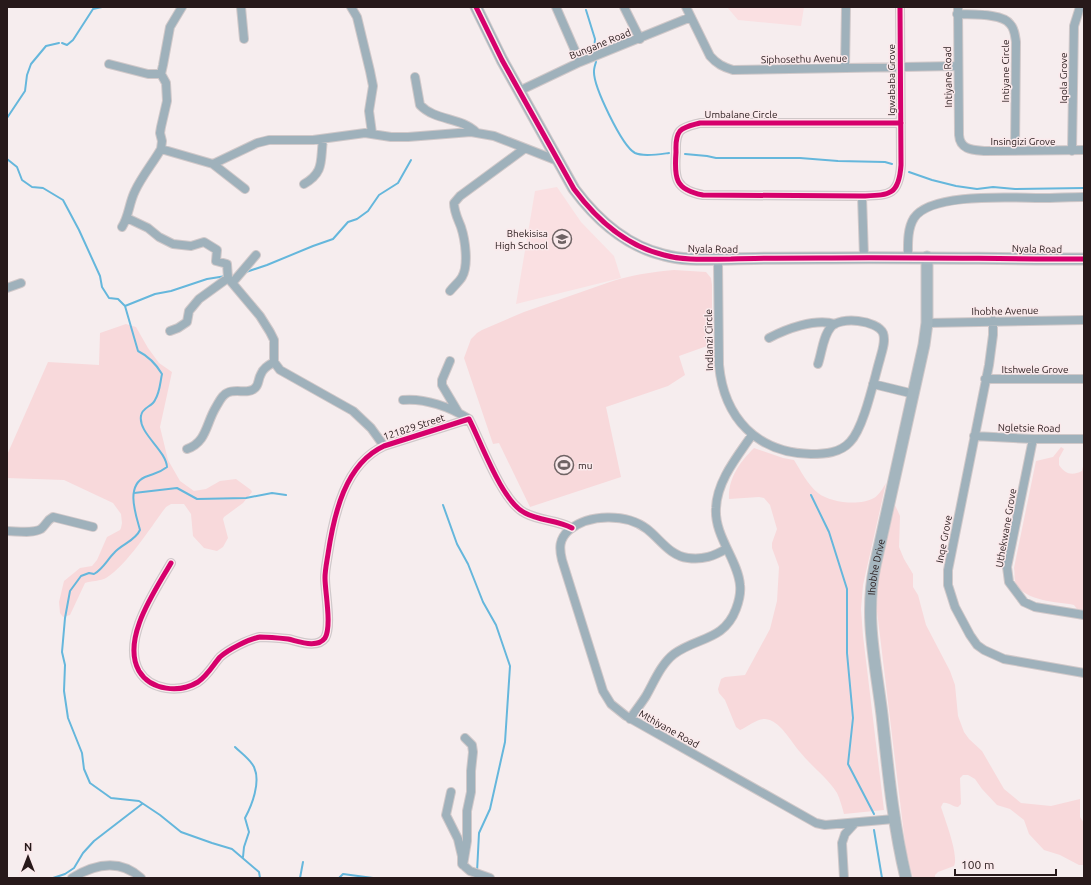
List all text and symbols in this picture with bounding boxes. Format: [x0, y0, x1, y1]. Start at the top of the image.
street label: Bungane Road [568, 27, 632, 61]
street label: Intiyane Circle [1000, 39, 1011, 103]
street label: Igwababa Grove [886, 44, 897, 116]
street label: Intiyane Road [942, 46, 954, 108]
street label: Siphosethu Avenue [761, 53, 847, 65]
street label: Iqola Grove [1058, 53, 1069, 103]
street label: Umbalane Circle [705, 109, 777, 120]
street label: Insingizi Grove [991, 136, 1055, 147]
place label: Bhekisisa High School [495, 228, 548, 251]
school or university icon: Bhekisisa High School [551, 228, 573, 250]
street label: Nyala Road [688, 243, 738, 255]
street label: Nyala Road [1012, 243, 1062, 255]
street label: Ihobhe Avenue [971, 305, 1039, 317]
street label: Indlanzi Circle [703, 309, 715, 371]
street label: Itshwele Grove [1002, 364, 1068, 375]
street label: 121829 Street [382, 412, 446, 442]
street label: Ngletsie Road [998, 422, 1061, 434]
sports icon: mu [553, 454, 575, 476]
place label: mu [578, 460, 592, 471]
street label: Uthekwane Grove [994, 488, 1018, 568]
street label: Inqe Grove [934, 514, 954, 564]
street label: Ihobhe Drive [866, 538, 886, 596]
street label: Mthiyane Road [637, 708, 701, 750]
north arrow [8, 837, 48, 877]
text: N [24, 841, 32, 853]
scale bar [955, 851, 1056, 877]
text: 100 m [961, 858, 994, 871]

